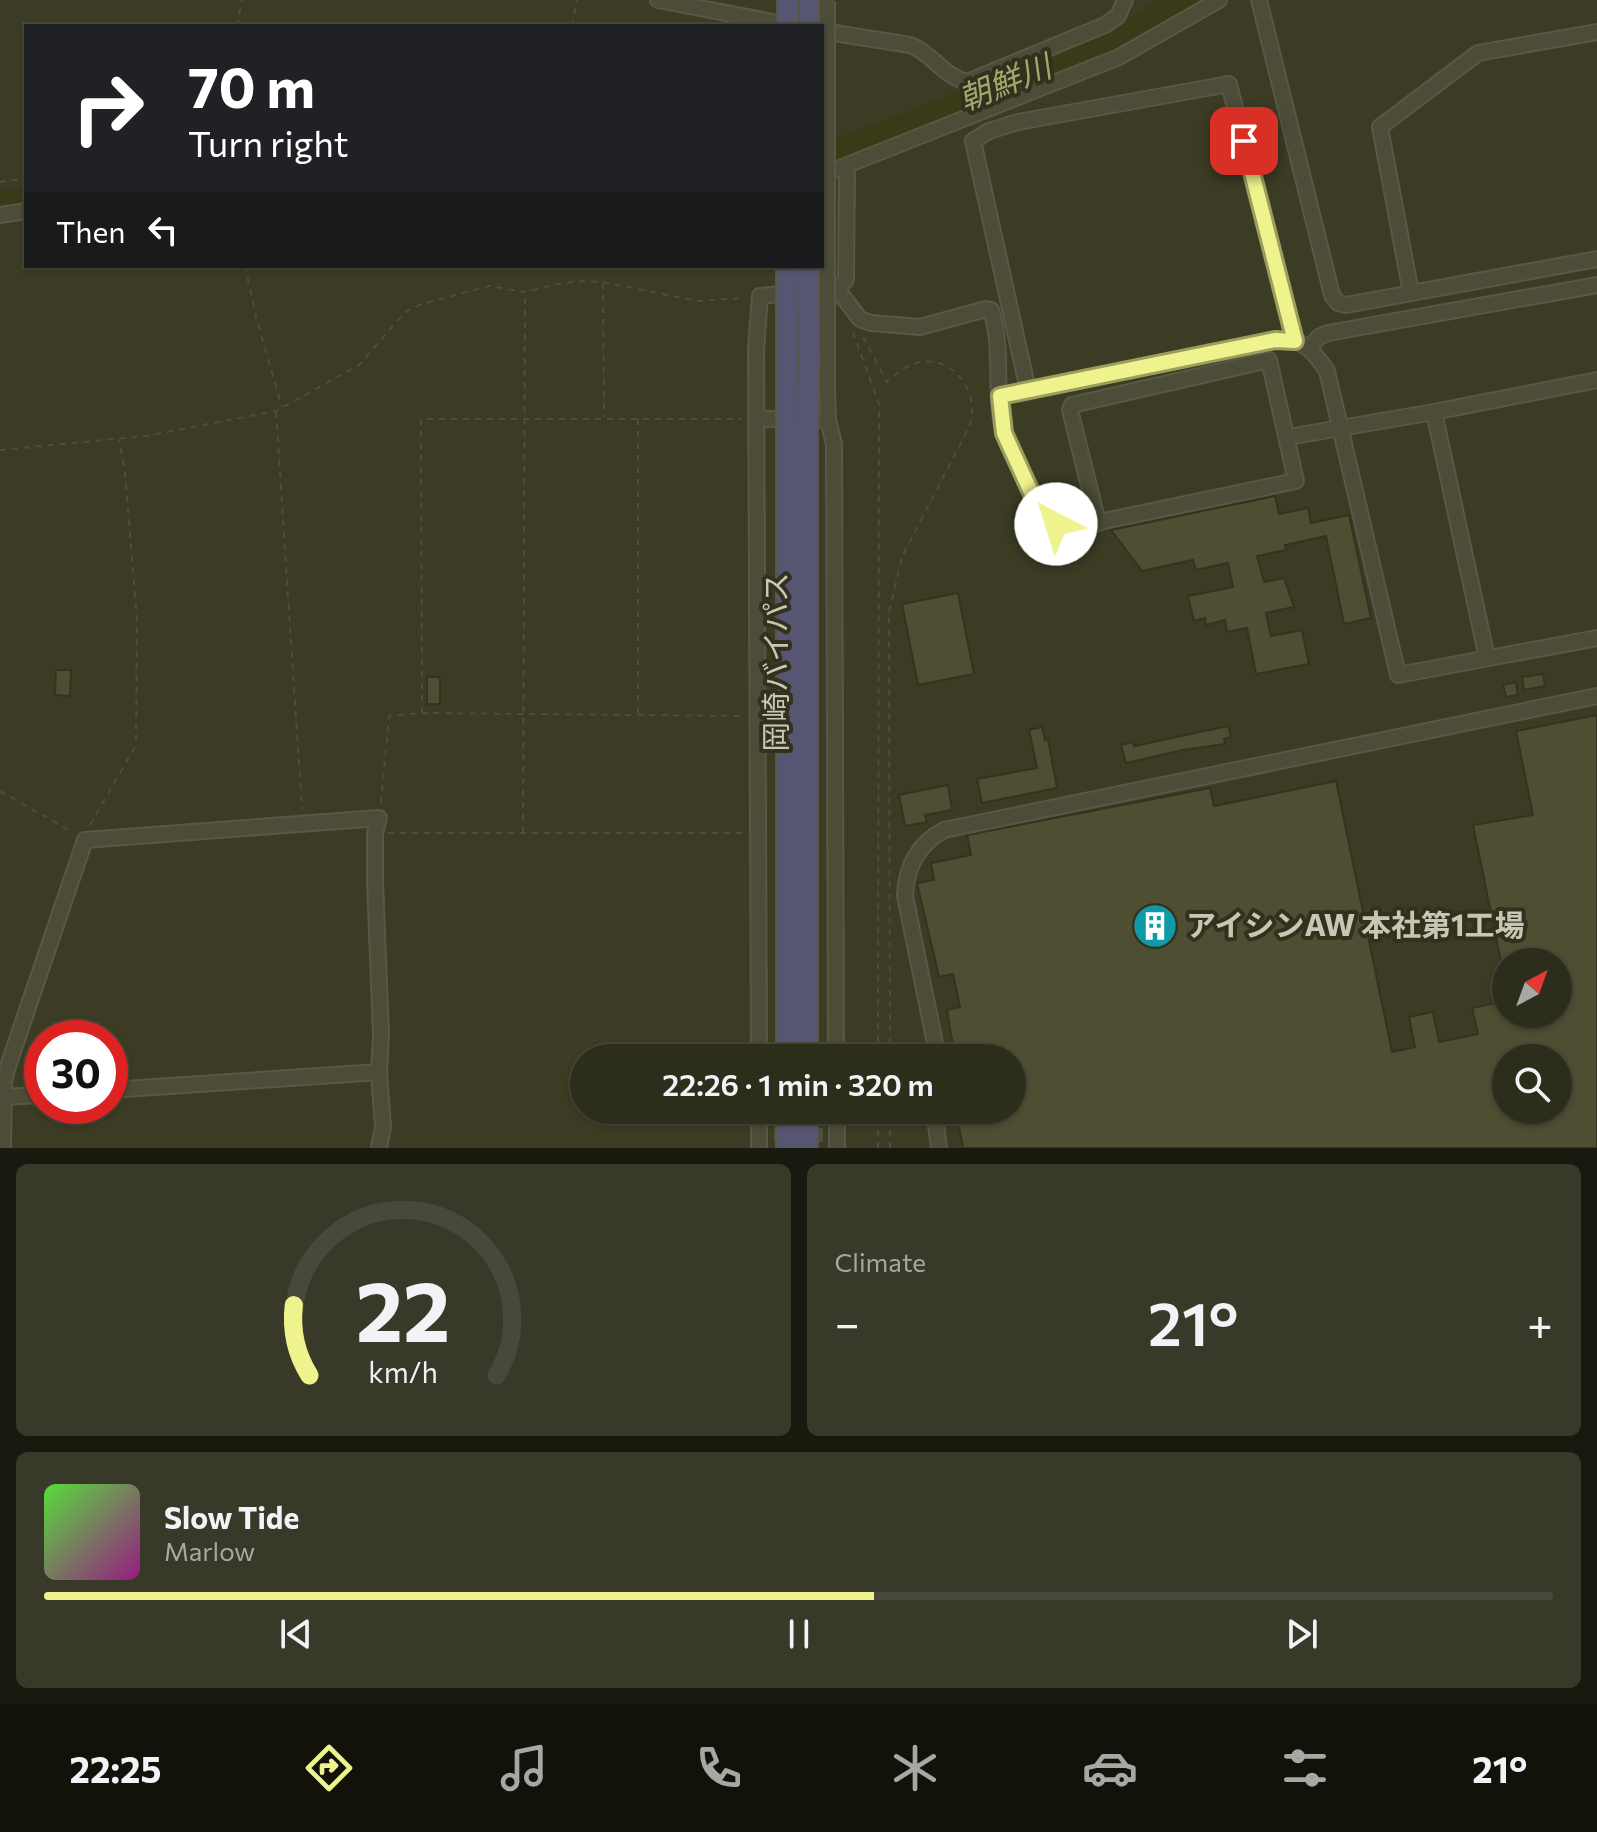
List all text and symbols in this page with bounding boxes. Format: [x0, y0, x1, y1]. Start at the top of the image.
water label: 朝鮮川 [952, 43, 1059, 118]
text: 70 m [188, 51, 315, 120]
icon: right [56, 56, 160, 160]
pin [1210, 107, 1278, 175]
icon: arrive [1222, 119, 1266, 163]
text: Turn right [188, 120, 349, 164]
icon: left [141, 208, 185, 252]
text: Then [56, 212, 125, 249]
position arrow [1014, 482, 1098, 566]
street label: 岡崎バイパス [756, 572, 793, 752]
building icon: アイシンAW 本社第1工場 [1131, 902, 1179, 950]
place label: アイシンAW 本社第1工場 [1186, 905, 1524, 942]
north arrow [1492, 948, 1572, 1028]
map controls [1492, 948, 1572, 1124]
speed limit sign: 30 [24, 1020, 128, 1124]
button: search [1492, 1044, 1572, 1124]
text: 22:26 · 1 min · 320 m [662, 1065, 934, 1102]
text: Climate [835, 1246, 926, 1277]
text: 22 [356, 1257, 451, 1359]
text: 21° [1148, 1285, 1239, 1358]
text: − [835, 1295, 860, 1349]
text: + [1527, 1295, 1553, 1349]
text: km/h [368, 1354, 438, 1389]
text: Slow Tide [164, 1498, 299, 1535]
text: Marlow [164, 1535, 255, 1566]
icon: previous [274, 1612, 318, 1656]
icon: pause [777, 1612, 821, 1656]
icon: next [1280, 1612, 1324, 1656]
icon: directions [301, 1740, 357, 1796]
icon: music [496, 1740, 552, 1796]
icon: phone [691, 1740, 747, 1796]
icon: climate [887, 1740, 943, 1796]
icon: car [1082, 1740, 1138, 1796]
icon: filters [1277, 1740, 1333, 1796]
text: 22:25 [70, 1746, 162, 1790]
text: 21° [1472, 1746, 1527, 1790]

